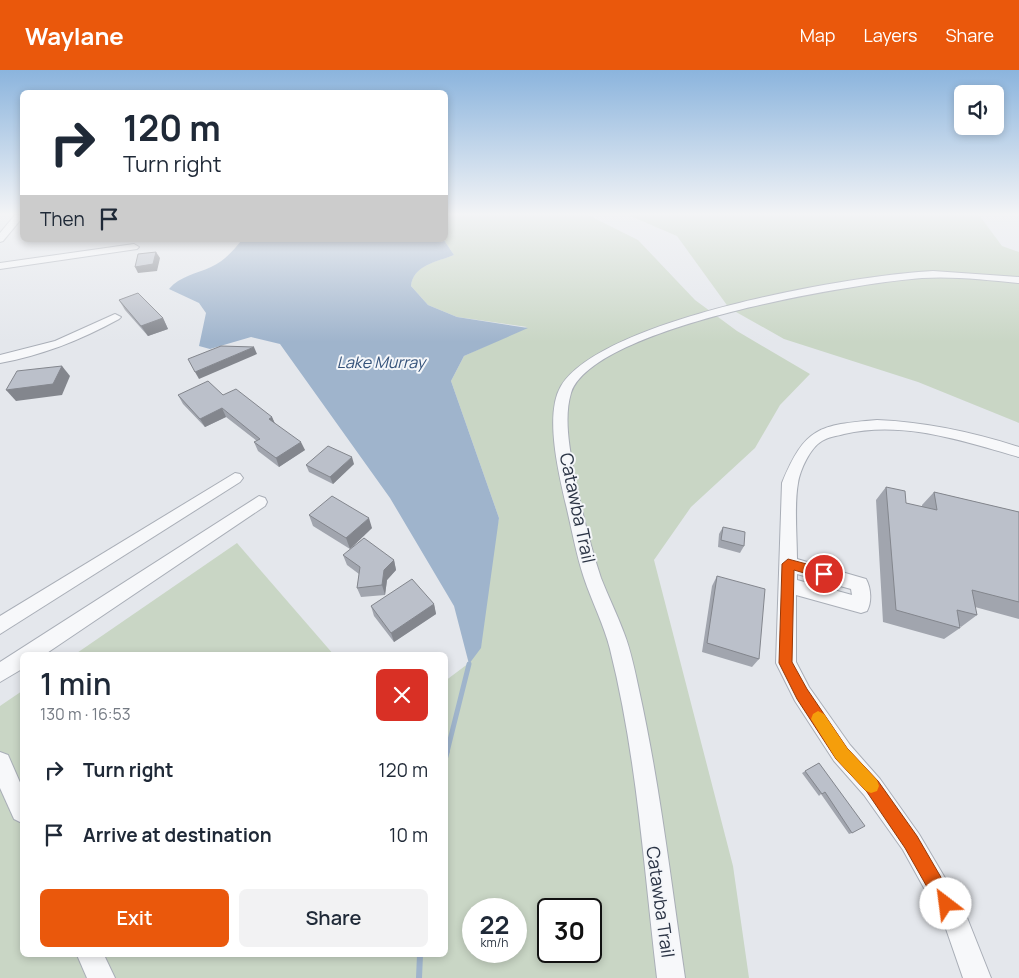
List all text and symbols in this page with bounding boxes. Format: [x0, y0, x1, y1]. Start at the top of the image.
text: Waylane [25, 19, 124, 52]
text: Map [800, 23, 835, 47]
text: Layers [863, 23, 917, 47]
text: Share [945, 23, 994, 47]
map controls [954, 85, 1004, 135]
button: sound [954, 85, 1004, 135]
text: 120 m [123, 104, 221, 152]
icon: right [40, 110, 105, 175]
text: Turn right [123, 149, 221, 179]
icon: arrive [95, 205, 123, 233]
text: Then [40, 206, 85, 232]
water label: Lake Murray [337, 351, 428, 373]
street label: Catawba Trail [555, 450, 601, 565]
pin [803, 553, 845, 595]
icon: arrive [810, 560, 838, 588]
text: 1 min [40, 663, 112, 704]
button: close [376, 669, 428, 721]
text: 130 m · 16:53 [40, 703, 131, 725]
icon: right [40, 756, 68, 784]
text: Turn right [83, 757, 173, 783]
text: 120 m [378, 757, 428, 783]
icon: arrive [40, 821, 68, 849]
text: Arrive at destination [83, 822, 272, 848]
text: 10 m [389, 822, 428, 848]
street label: Catawba Trail [641, 845, 681, 959]
position arrow [919, 877, 971, 929]
button: Exit [40, 889, 229, 947]
button: Share [239, 889, 428, 947]
speed limit sign: 30 [537, 898, 602, 963]
text: 22 [480, 907, 509, 942]
text: km/h [481, 934, 508, 951]

